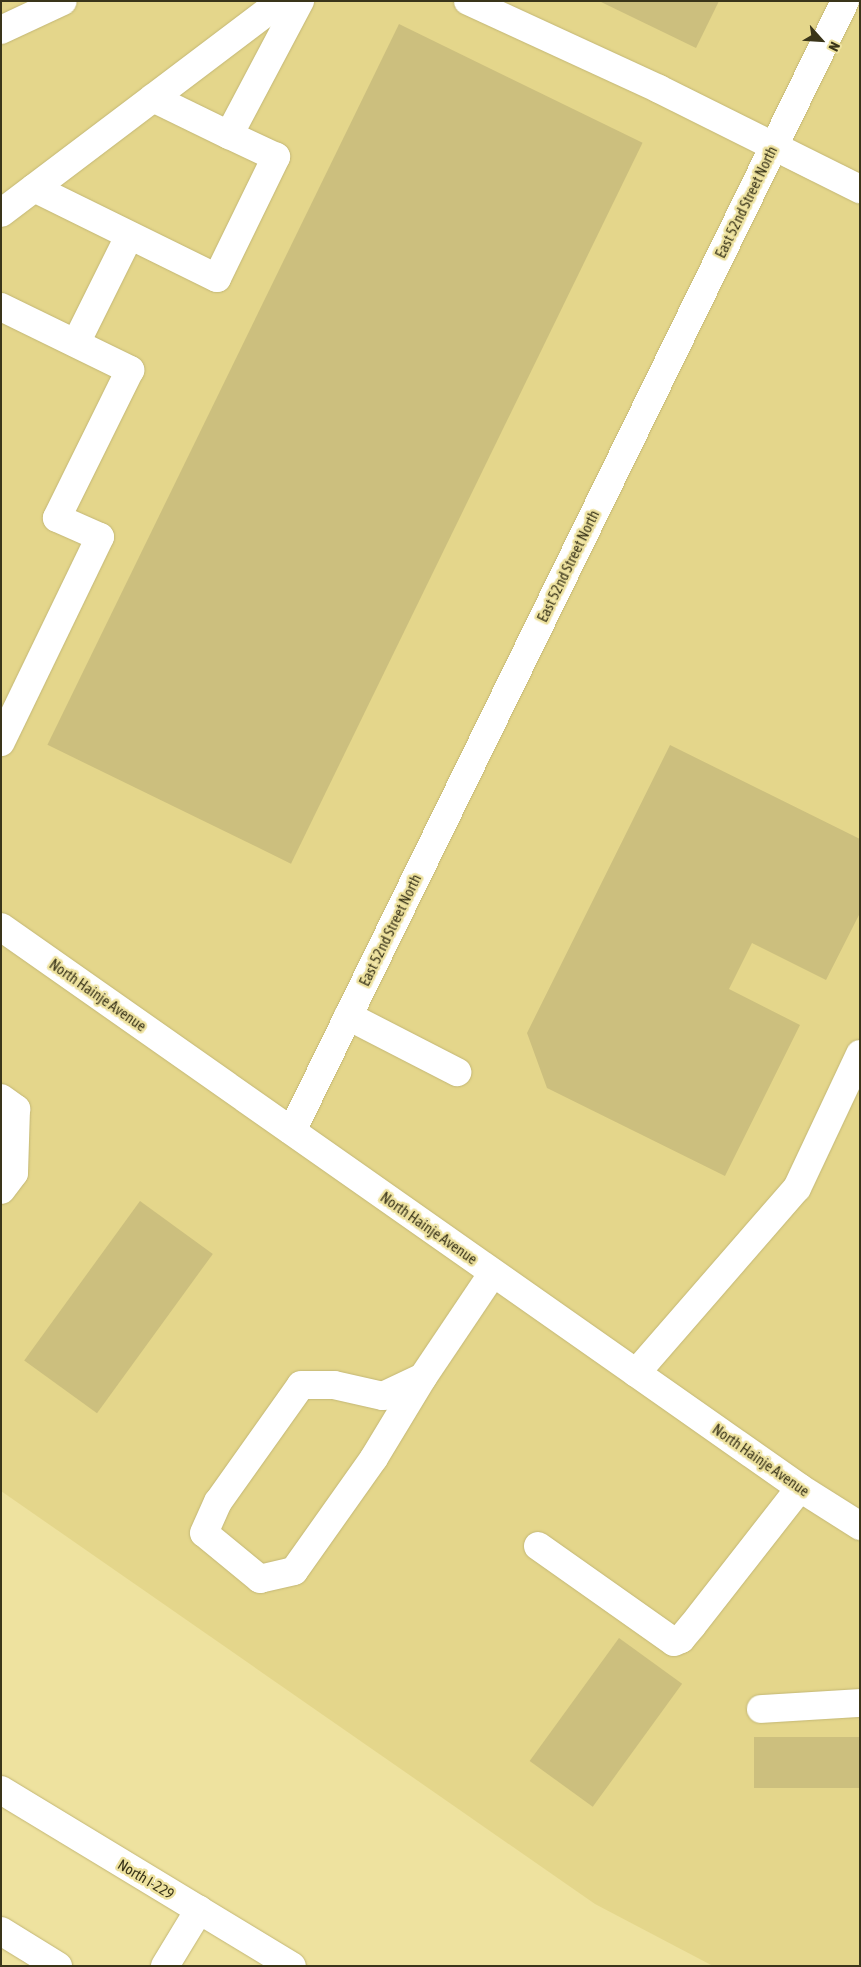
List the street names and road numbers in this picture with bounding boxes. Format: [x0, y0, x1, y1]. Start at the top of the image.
street label: East 52nd Street North [711, 143, 781, 261]
street label: East 52nd Street North [533, 507, 603, 625]
street label: East 52nd Street North [355, 871, 425, 989]
street label: North Hainje Avenue [46, 955, 150, 1035]
street label: North Hainje Avenue [377, 1188, 481, 1268]
street label: North Hainje Avenue [709, 1420, 813, 1500]
street label: North I-229 [115, 1855, 177, 1903]

